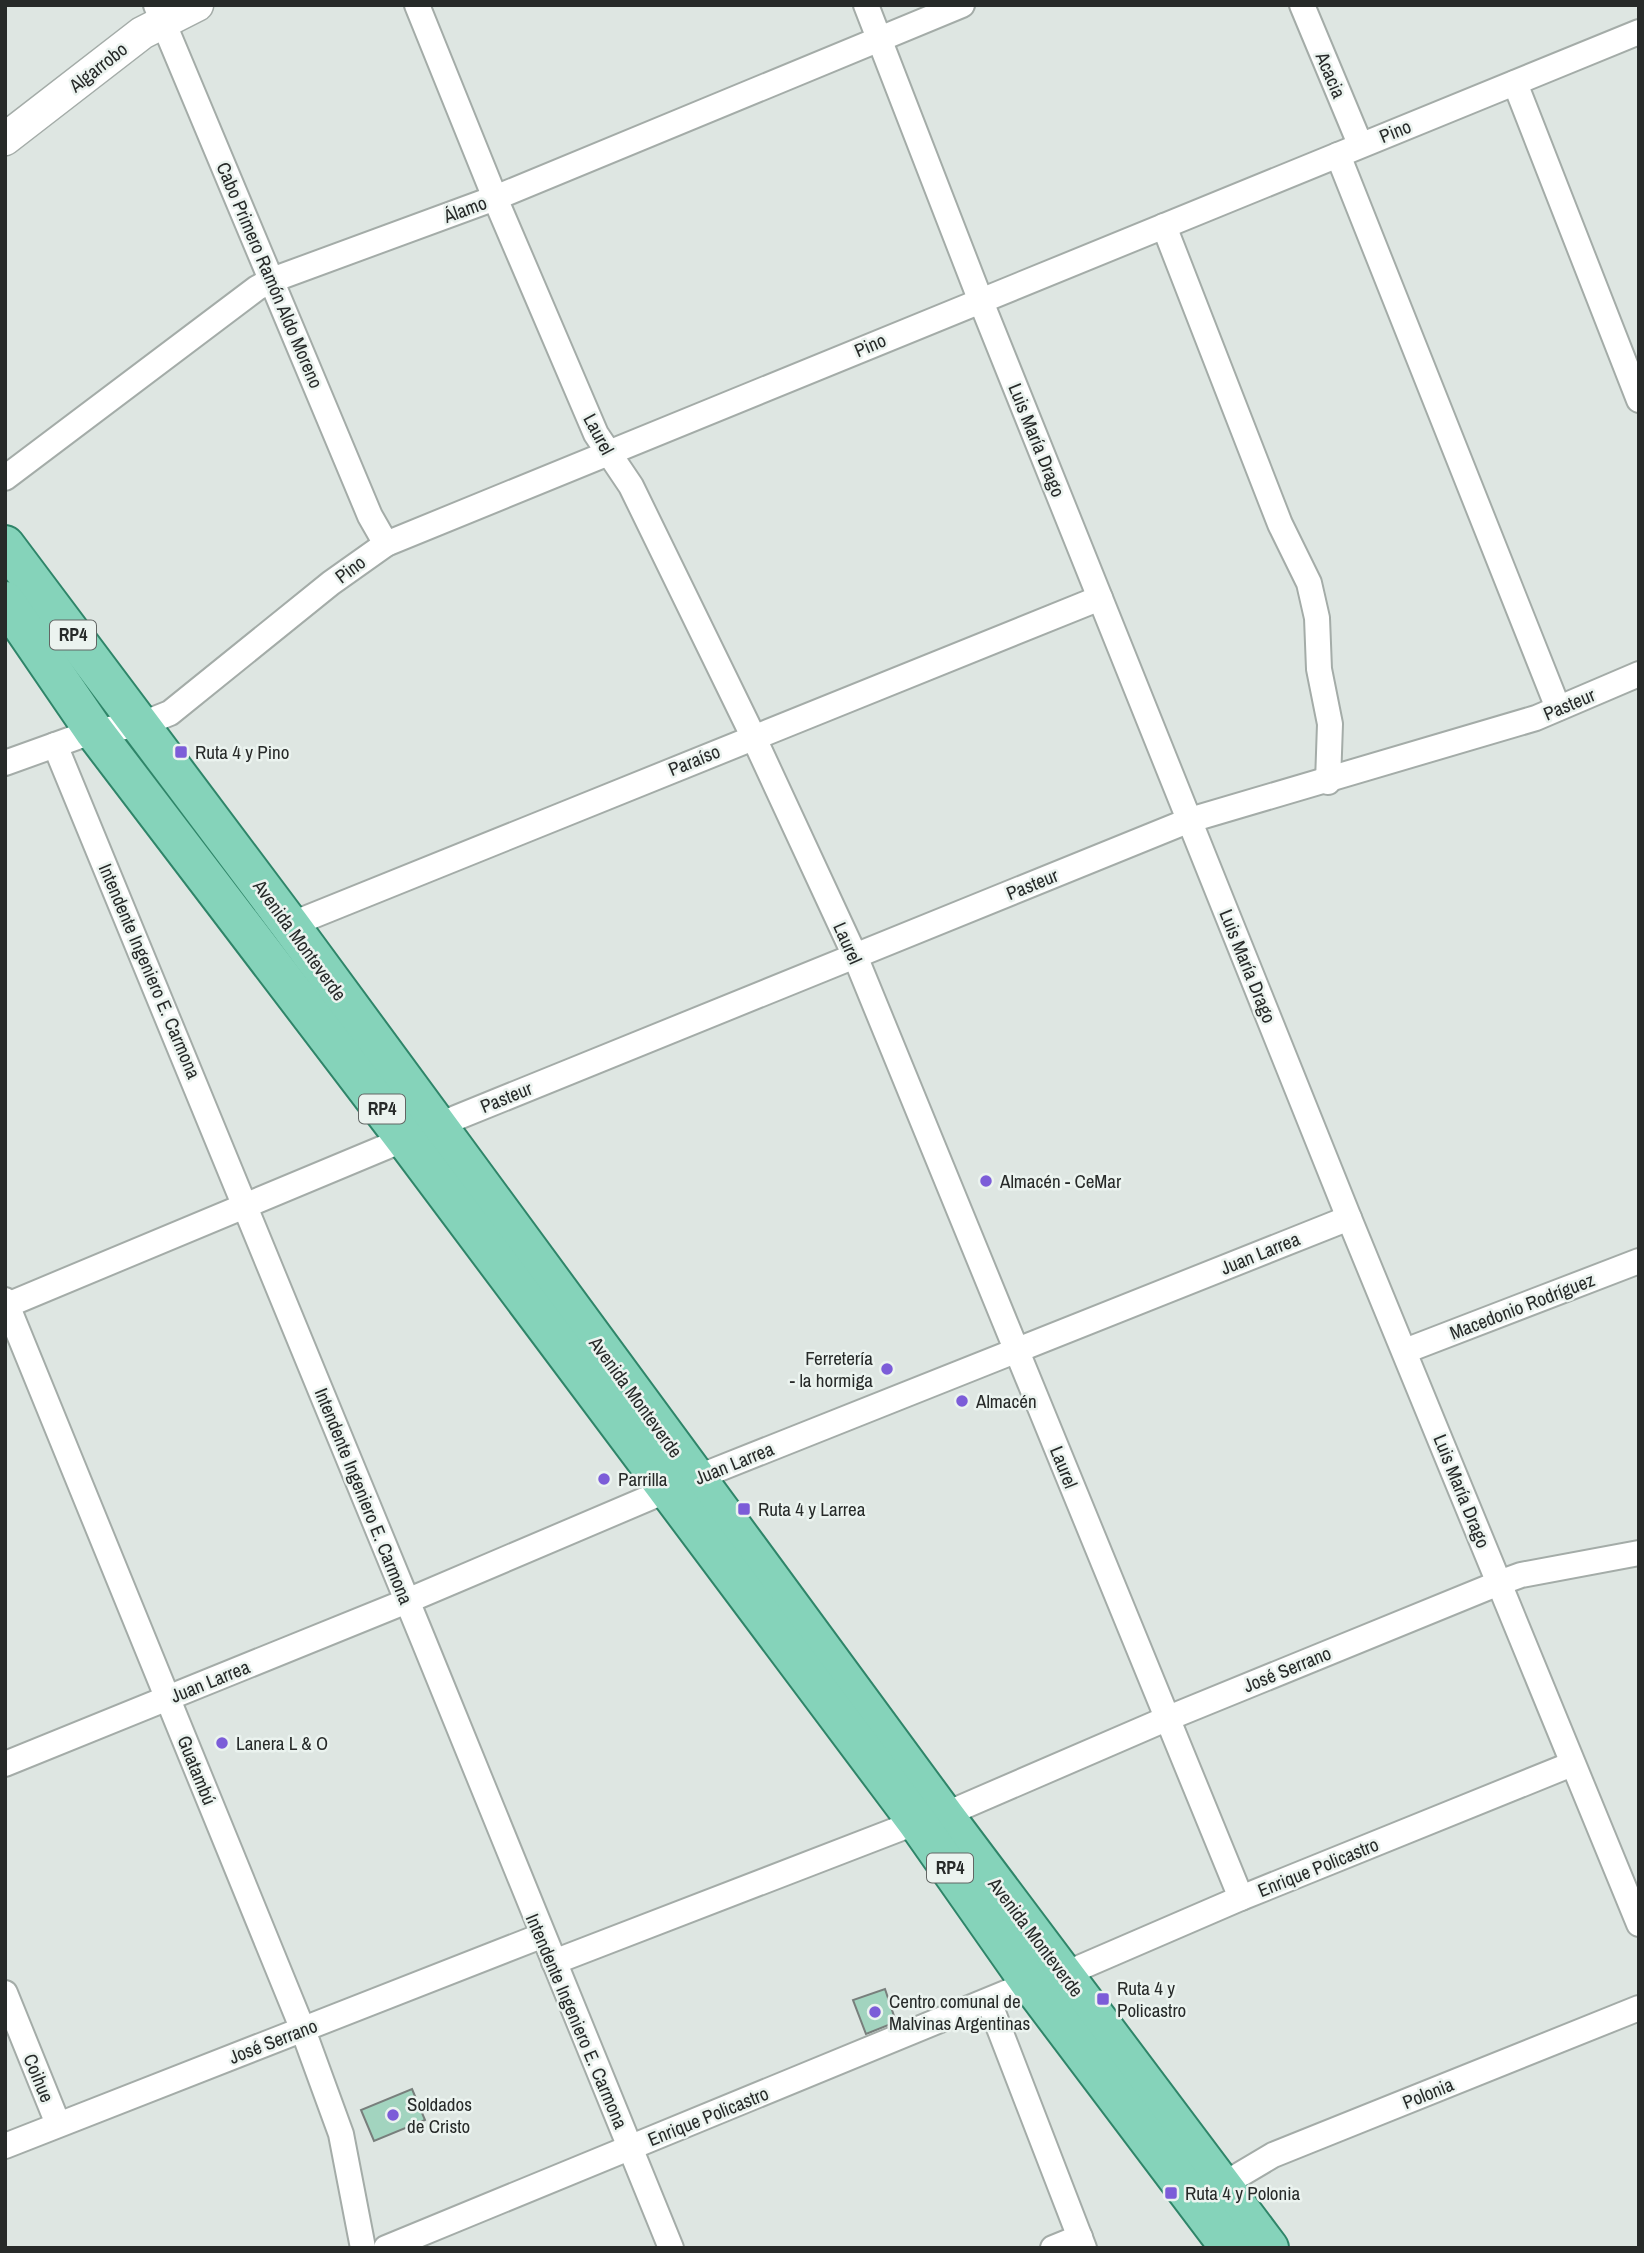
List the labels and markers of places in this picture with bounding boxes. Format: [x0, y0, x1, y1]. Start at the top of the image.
place label: Ruta 4 y Pino [195, 739, 289, 765]
marker: Ruta 4 y Pino [173, 744, 189, 760]
place label: Almacén - CeMar [999, 1168, 1122, 1194]
marker: Almacén - CeMar [978, 1173, 994, 1189]
place label: Ferretería - la hormiga [790, 1345, 873, 1393]
marker: Ferretería - la hormiga [879, 1361, 895, 1377]
place label: Almacén [975, 1388, 1037, 1414]
marker: Almacén [954, 1393, 970, 1409]
place label: Parrilla [618, 1466, 668, 1492]
marker: Parrilla [596, 1471, 612, 1487]
place label: Ruta 4 y Larrea [758, 1496, 866, 1522]
marker: Ruta 4 y Larrea [736, 1501, 752, 1517]
place label: Lanera L & O [236, 1730, 328, 1756]
marker: Lanera L & O [214, 1735, 230, 1751]
place label: Ruta 4 y Policastro [1117, 1975, 1186, 2023]
place label: Centro comunal de Malvinas Argentinas [889, 1988, 1030, 2036]
marker: Ruta 4 y Policastro [1095, 1991, 1111, 2007]
marker: Centro comunal de Malvinas Argentinas [867, 2004, 883, 2020]
place label: Soldados de Cristo [407, 2091, 472, 2139]
marker: Soldados de Cristo [385, 2107, 401, 2123]
place label: Ruta 4 y Polonia [1185, 2180, 1301, 2206]
marker: Ruta 4 y Polonia [1163, 2185, 1179, 2201]

